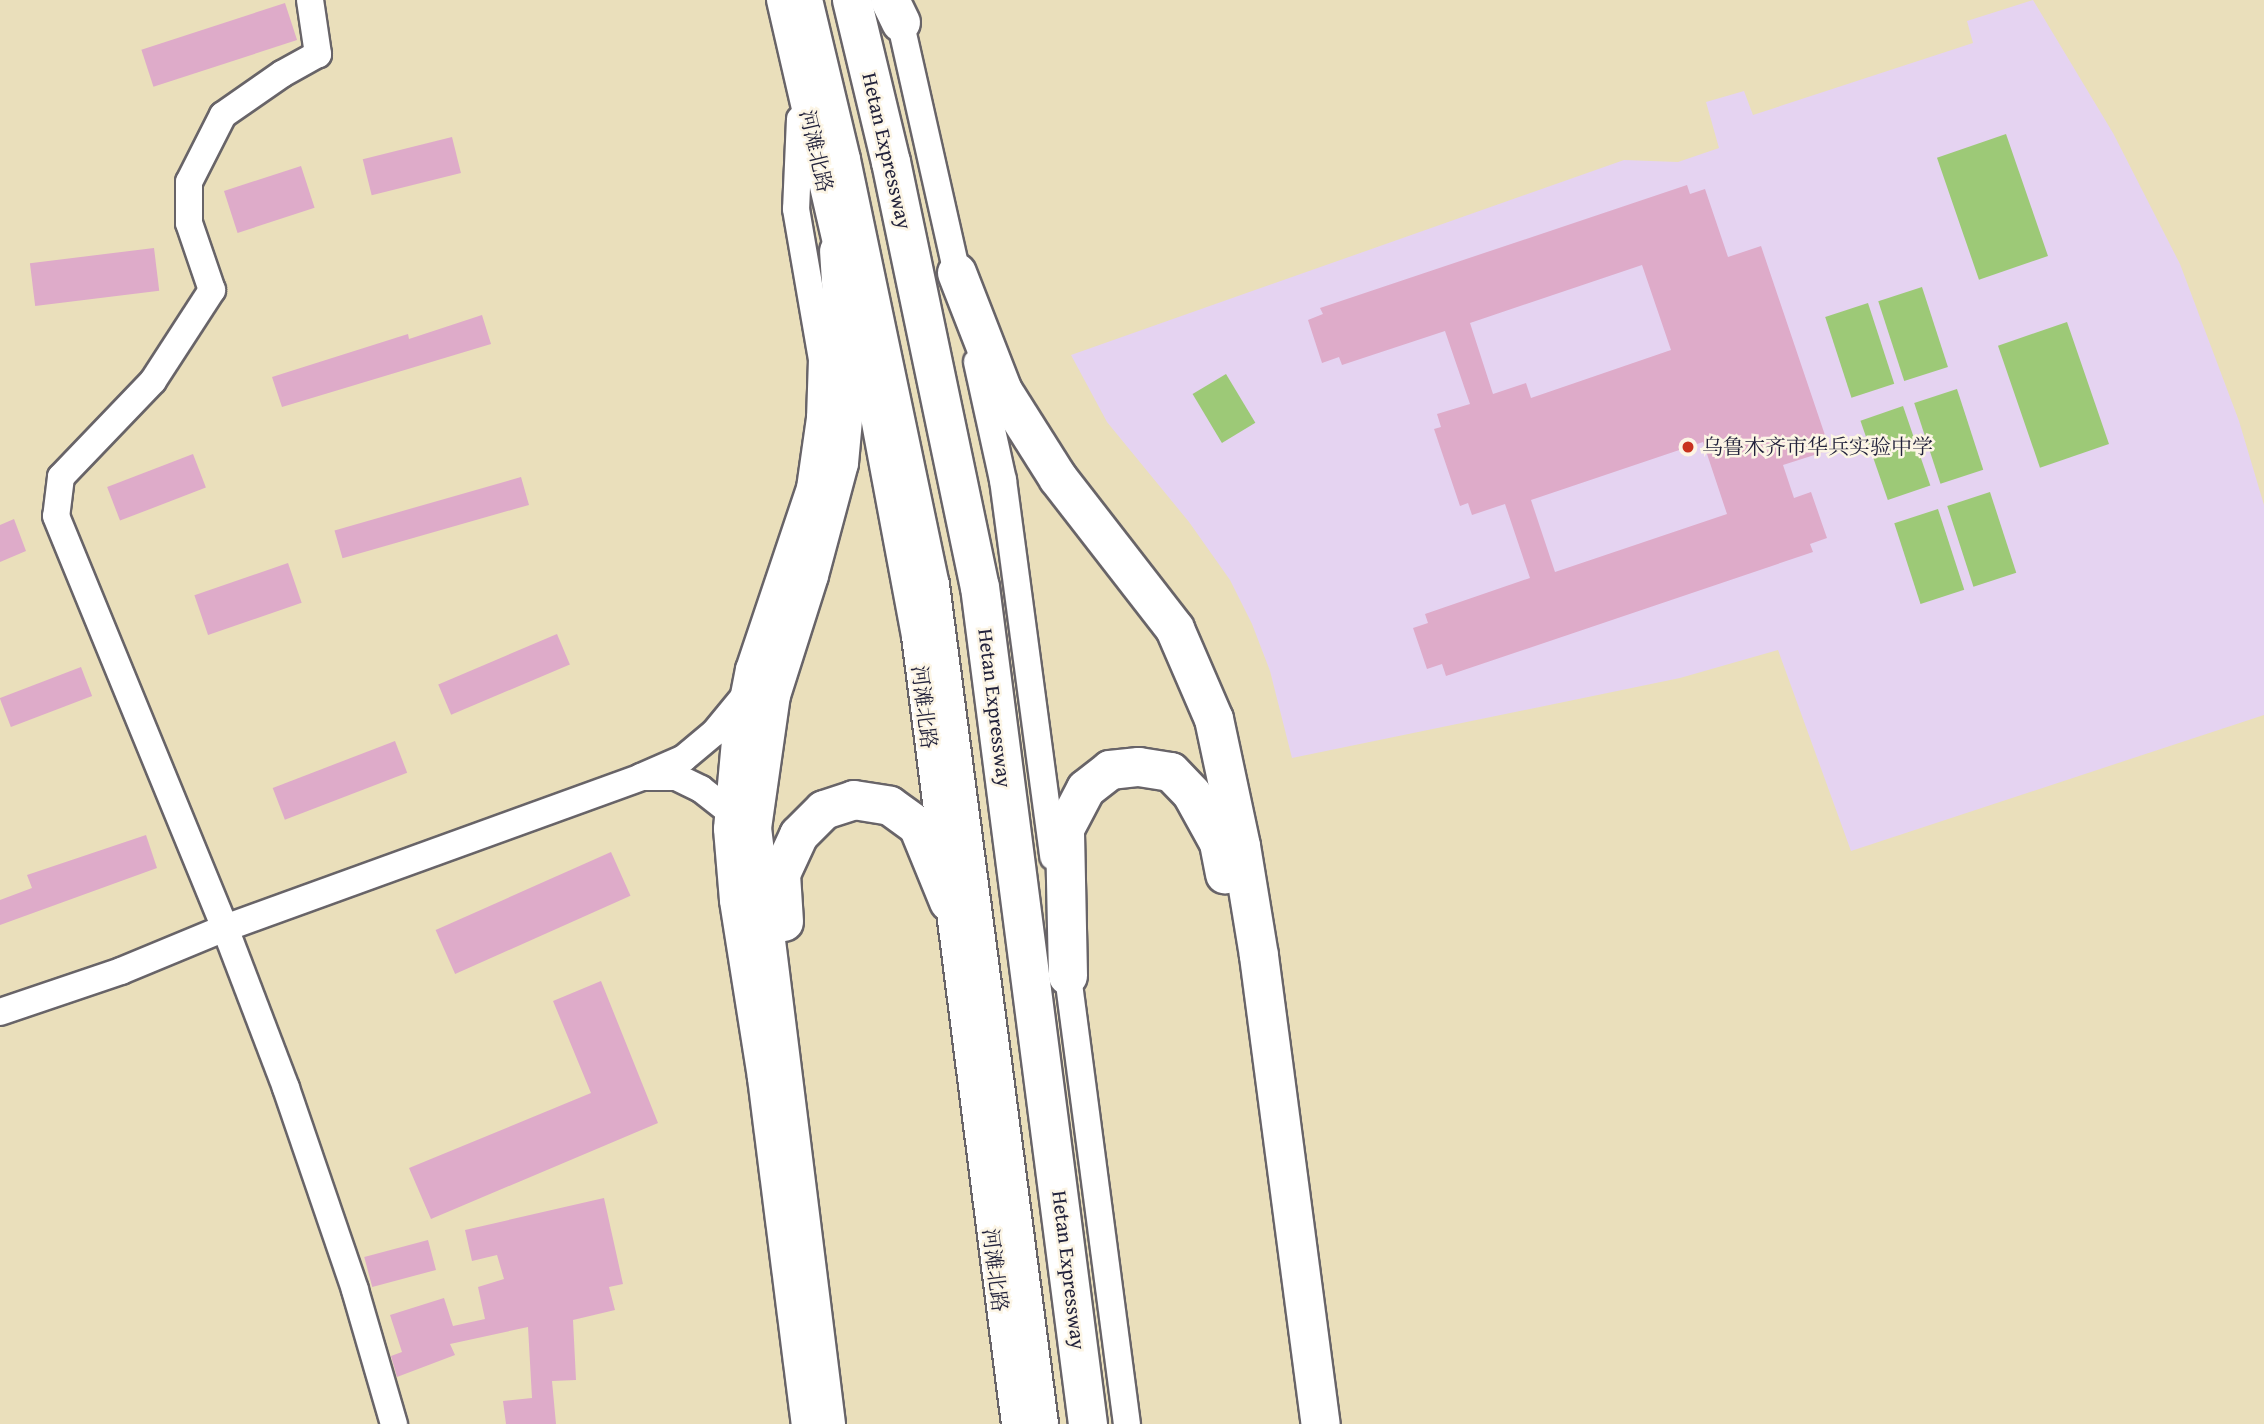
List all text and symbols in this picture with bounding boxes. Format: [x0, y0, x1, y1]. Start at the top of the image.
street label: Hetan Expressway [857, 70, 917, 232]
street label: 河滩北路 [794, 107, 838, 195]
place label: 乌鲁木齐市华兵实验中学 [1702, 434, 1933, 460]
marker: 乌鲁木齐市华兵实验中学 [1680, 439, 1696, 455]
street label: Hetan Expressway [973, 627, 1017, 789]
street label: 河滩北路 [906, 664, 942, 750]
street label: Hetan Expressway [1047, 1189, 1091, 1351]
street label: 河滩北路 [977, 1227, 1013, 1313]

